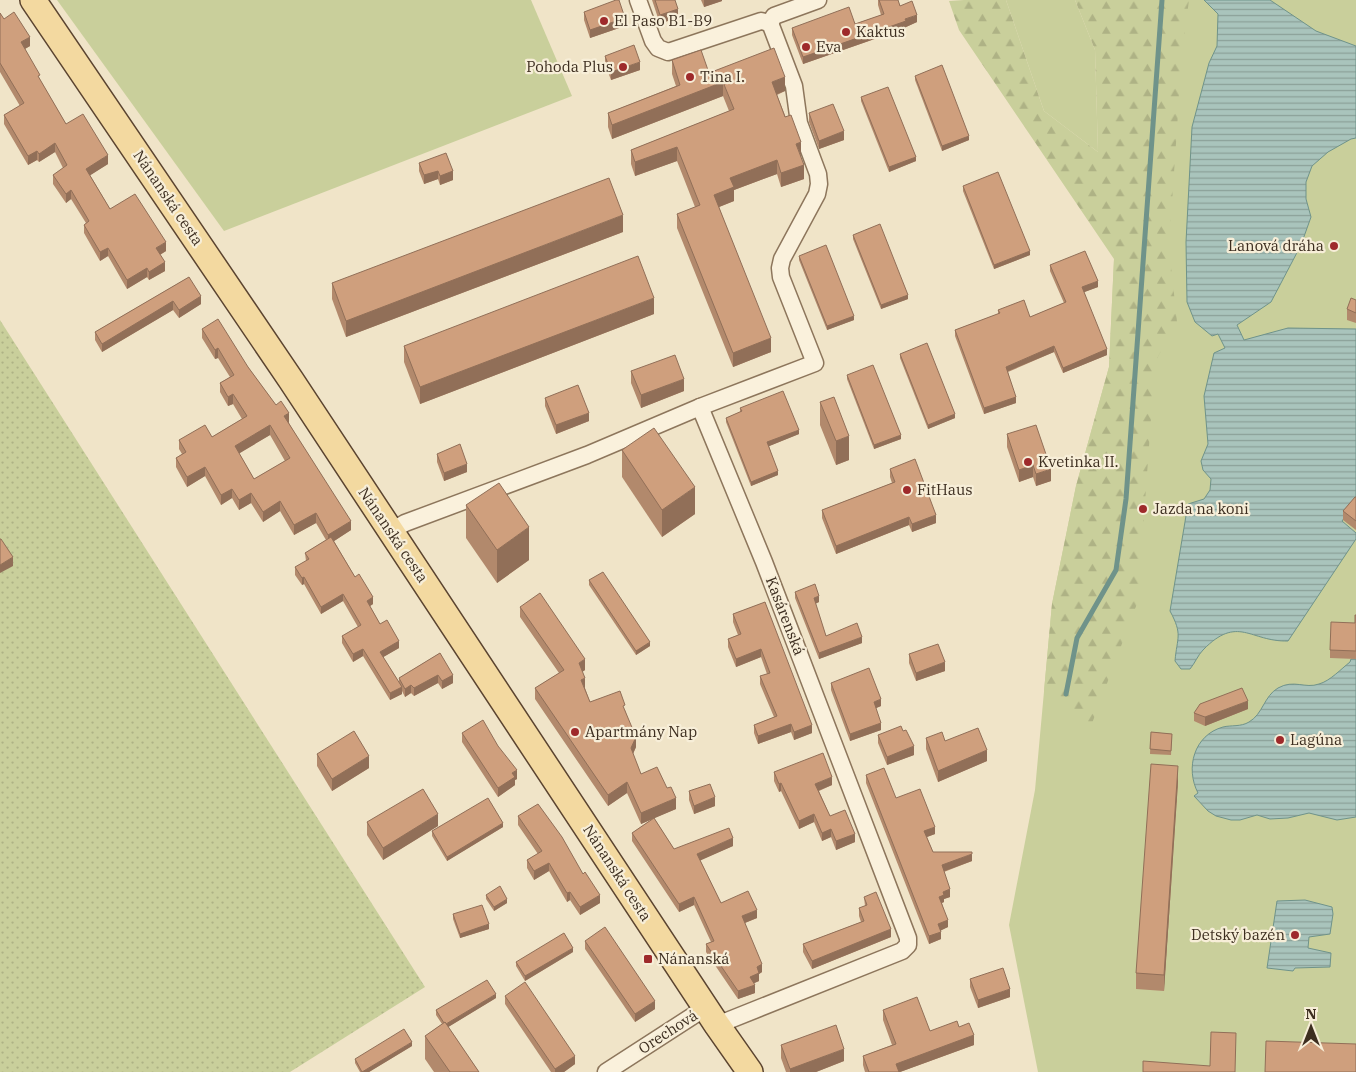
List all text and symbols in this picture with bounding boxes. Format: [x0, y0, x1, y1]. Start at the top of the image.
place label: El Paso B1-B9 [614, 11, 712, 30]
marker: El Paso B1-B9 [598, 15, 610, 27]
place label: Kaktus [856, 22, 905, 41]
marker: Kaktus [840, 26, 852, 38]
place label: Eva [816, 37, 842, 56]
marker: Eva [800, 41, 812, 53]
place label: Pohoda Plus [526, 57, 613, 76]
marker: Pohoda Plus [617, 61, 629, 73]
place label: Tina I. [700, 67, 745, 86]
marker: Tina I. [684, 71, 696, 83]
street label: Nánanská cesta [129, 146, 207, 249]
place label: Lanová dráha [1228, 236, 1324, 255]
marker: Lanová dráha [1328, 240, 1340, 252]
place label: Kvetinka II. [1038, 452, 1119, 471]
marker: Kvetinka II. [1022, 456, 1034, 468]
place label: FitHaus [917, 480, 973, 499]
street label: Nánanská cesta [354, 483, 432, 586]
marker: FitHaus [901, 484, 913, 496]
place label: Jazda na koni [1153, 499, 1249, 518]
marker: Jazda na koni [1137, 503, 1149, 515]
street label: Kasárenská [762, 574, 809, 658]
place label: Apartmány Nap [585, 722, 697, 741]
marker: Apartmány Nap [569, 726, 581, 738]
place label: Lagúna [1290, 730, 1342, 749]
marker: Lagúna [1274, 734, 1286, 746]
street label: Nánanská cesta [579, 821, 656, 925]
place label: Detský bazén [1191, 925, 1285, 944]
marker: Detský bazén [1289, 929, 1301, 941]
place label: Nánanská [658, 949, 729, 968]
marker: Nánanská [642, 953, 654, 965]
north arrow [1286, 1002, 1336, 1052]
street label: Orechová [635, 1005, 701, 1058]
text: N [1305, 1005, 1317, 1023]

